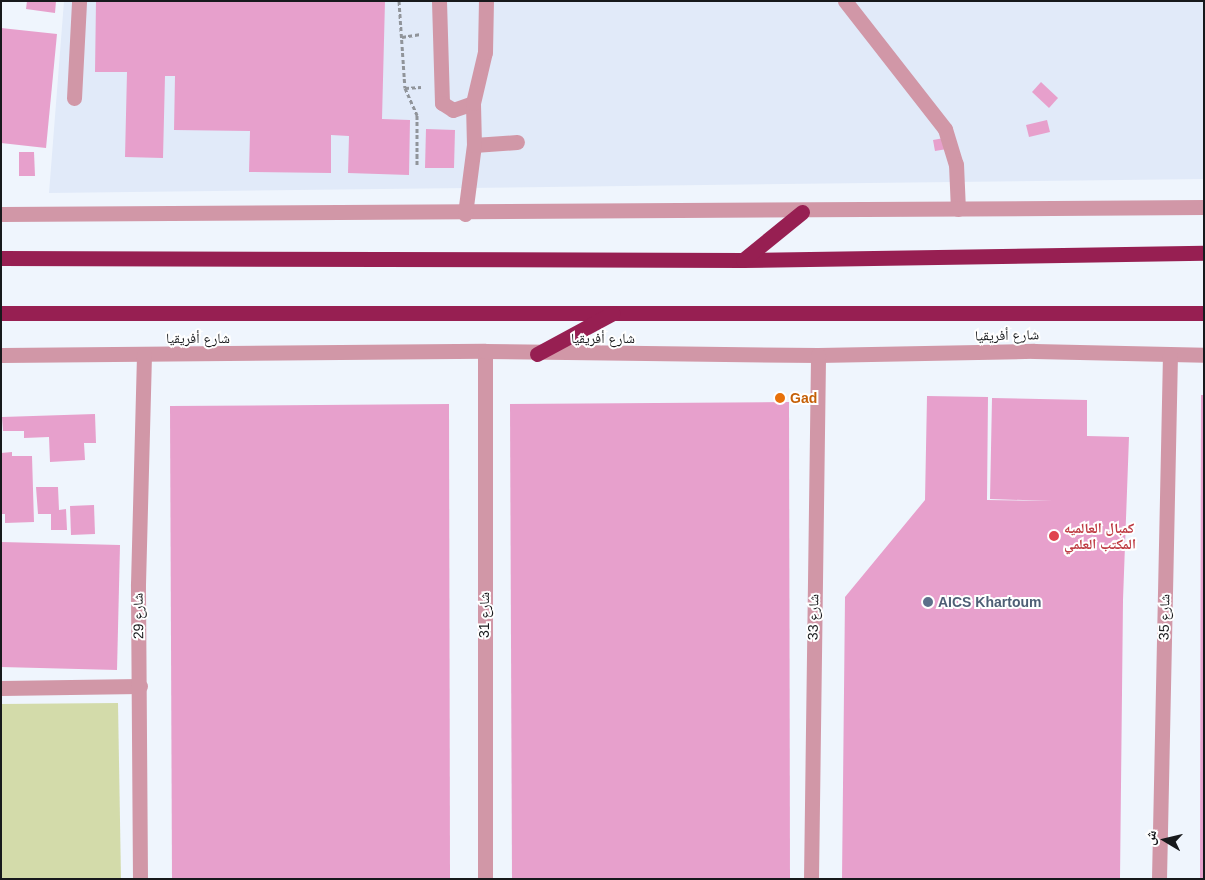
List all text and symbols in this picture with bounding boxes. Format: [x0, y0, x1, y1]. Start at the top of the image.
street label: شارع أفريقيا [975, 326, 1039, 344]
street label: شارع أفريقيا [166, 330, 230, 346]
street label: شارع أفريقيا [571, 330, 635, 346]
place label: Gad [790, 390, 817, 406]
marker: Gad [774, 392, 786, 404]
place label: كمبال العالميه المكتب العلمي [1064, 520, 1136, 552]
marker: كمبال العالميه المكتب العلمي [1048, 530, 1060, 542]
street label: شارع 31 [476, 592, 492, 638]
street label: شارع 29 [129, 593, 147, 639]
street label: شارع 33 [804, 594, 822, 640]
place label: AICS Khartoum [938, 594, 1041, 610]
street label: شارع 35 [1155, 594, 1173, 640]
marker: AICS Khartoum [922, 596, 934, 608]
north arrow [1140, 815, 1190, 865]
text: ش [1141, 829, 1159, 846]

